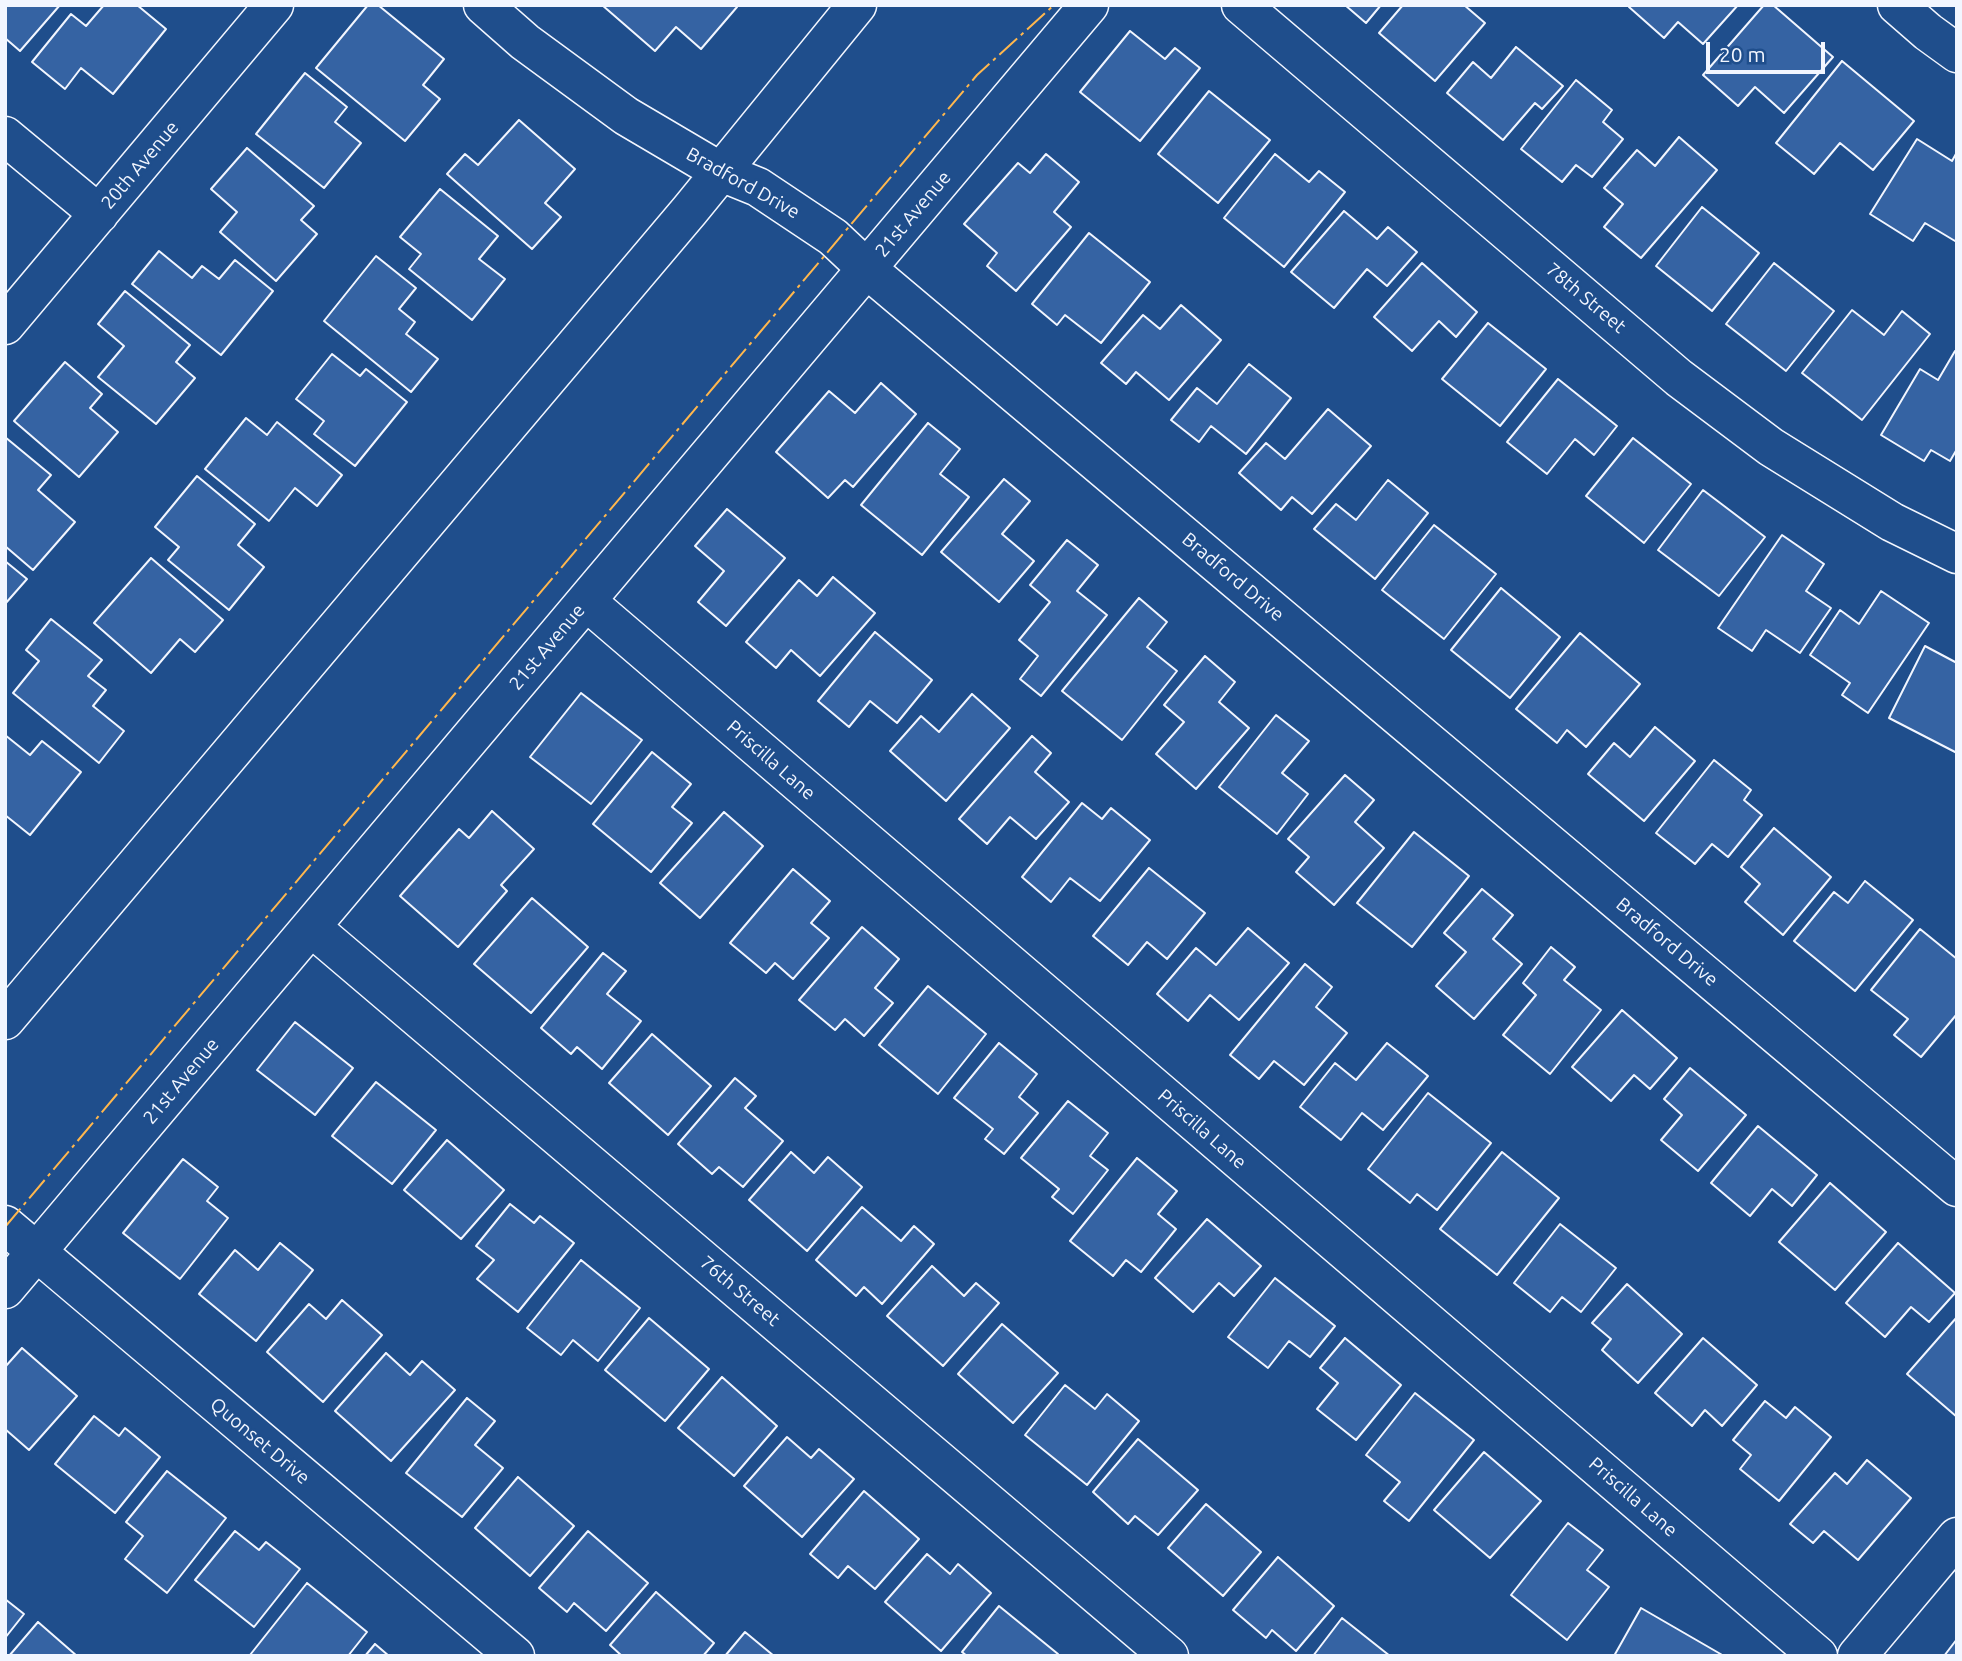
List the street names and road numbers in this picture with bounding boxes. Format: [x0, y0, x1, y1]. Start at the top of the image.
street label: 20th Avenue [97, 116, 183, 214]
street label: Bradford Drive [682, 142, 804, 224]
street label: 21st Avenue [870, 166, 956, 262]
street label: 78th Street [1541, 258, 1631, 338]
street label: Bradford Drive [1177, 528, 1289, 626]
street label: 21st Avenue [504, 599, 590, 695]
street label: Priscilla Lane [722, 715, 820, 805]
street label: Bradford Drive [1611, 893, 1723, 991]
street label: 21st Avenue [138, 1033, 224, 1129]
street label: Priscilla Lane [1153, 1084, 1251, 1174]
street label: 76th Street [695, 1251, 785, 1331]
street label: Quonset Drive [206, 1393, 314, 1489]
street label: Priscilla Lane [1584, 1452, 1682, 1542]

